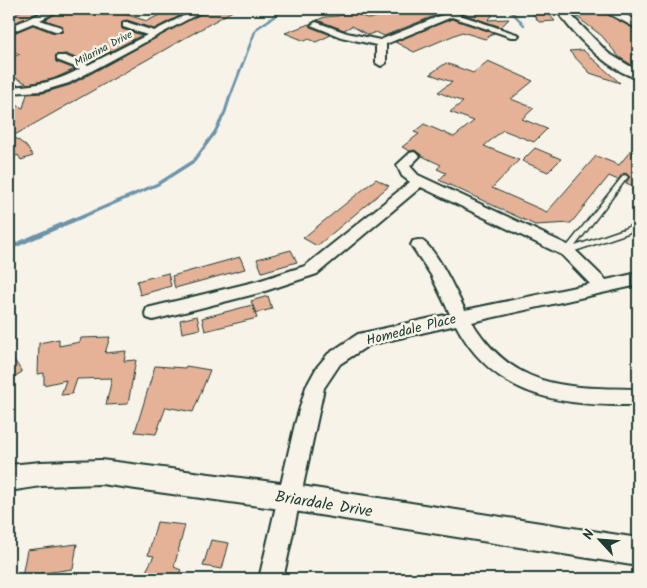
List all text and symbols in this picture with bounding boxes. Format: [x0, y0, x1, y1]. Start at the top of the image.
street label: Milarina Drive [71, 26, 136, 72]
street label: Homedale Place [364, 308, 459, 352]
street label: Briardale Drive [273, 484, 374, 525]
north arrow [574, 516, 624, 566]
text: N [577, 526, 601, 544]

